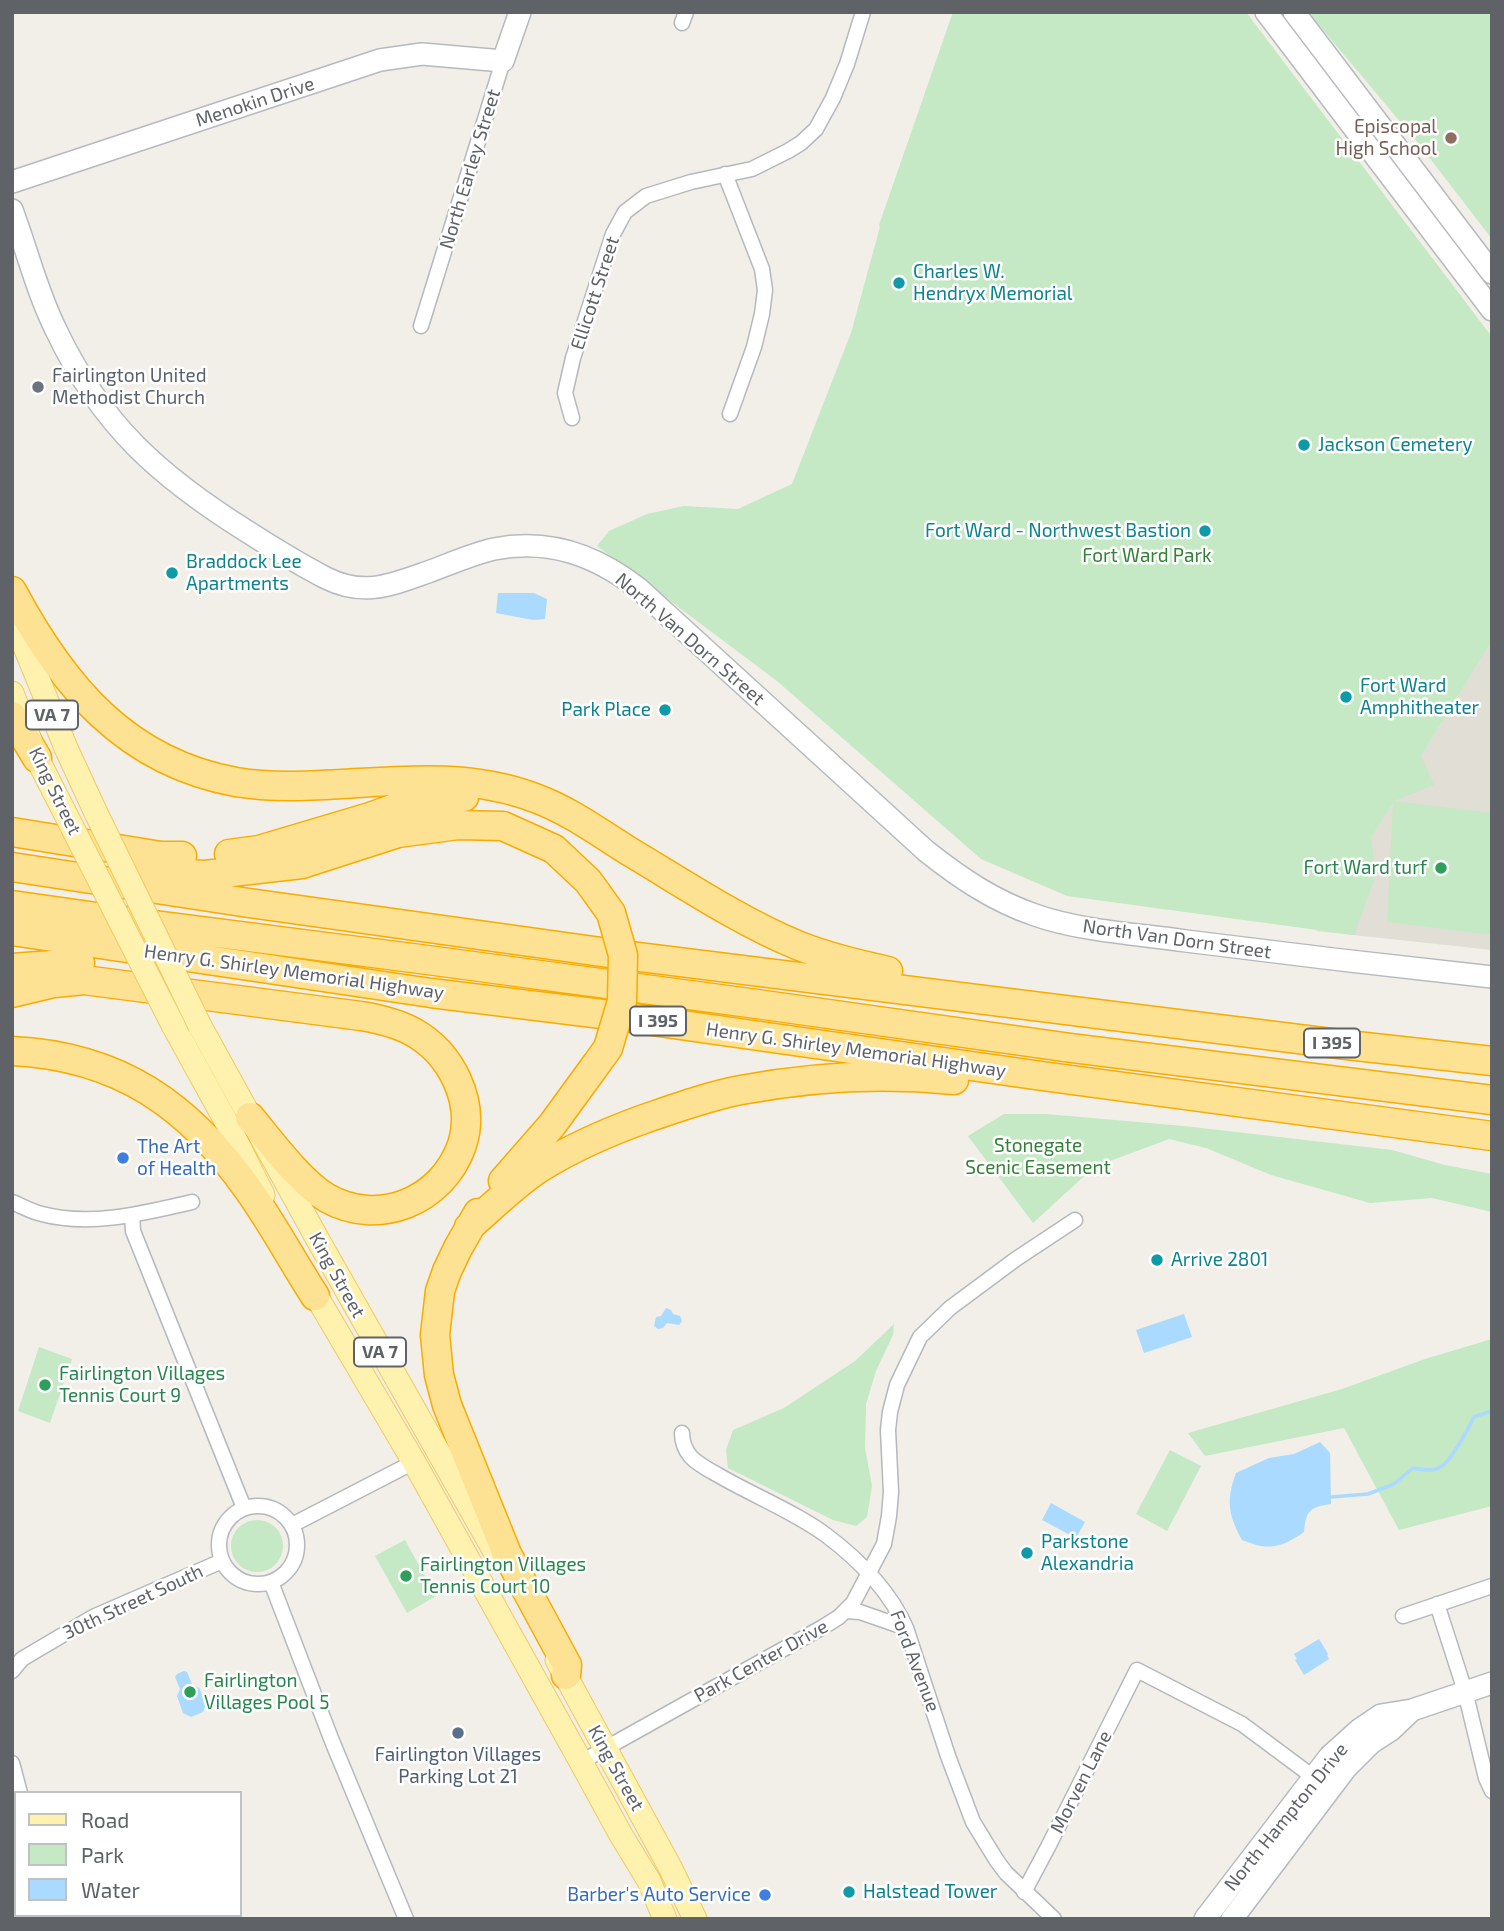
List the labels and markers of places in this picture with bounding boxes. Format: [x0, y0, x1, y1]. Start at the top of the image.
place label: Episcopal High School [1336, 116, 1437, 160]
marker: Episcopal High School [1443, 130, 1459, 146]
place label: Charles W. Hendryx Memorial [913, 261, 1072, 305]
marker: Charles W. Hendryx Memorial [891, 275, 907, 291]
place label: Fairlington United Methodist Church [52, 365, 207, 409]
marker: Fairlington United Methodist Church [30, 379, 46, 395]
place label: Jackson Cemetery [1318, 434, 1473, 456]
marker: Jackson Cemetery [1296, 437, 1312, 453]
place label: Fort Ward - Northwest Bastion [925, 520, 1191, 542]
marker: Fort Ward - Northwest Bastion [1197, 523, 1213, 539]
place label: Braddock Lee Apartments [186, 551, 302, 595]
marker: Braddock Lee Apartments [164, 565, 180, 581]
place label: Fort Ward Amphitheater [1360, 675, 1479, 719]
marker: Fort Ward Amphitheater [1338, 689, 1354, 705]
place label: Park Place [561, 699, 651, 721]
marker: Park Place [657, 702, 673, 718]
place label: Fort Ward turf [1304, 857, 1427, 879]
marker: Fort Ward turf [1433, 860, 1449, 876]
place label: The Art of Health [137, 1136, 216, 1180]
marker: The Art of Health [115, 1150, 131, 1166]
place label: Arrive 2801 [1171, 1249, 1268, 1271]
marker: Arrive 2801 [1149, 1252, 1165, 1268]
place label: Fairlington Villages Tennis Court 9 [59, 1363, 225, 1407]
marker: Fairlington Villages Tennis Court 9 [37, 1377, 53, 1393]
place label: Parkstone Alexandria [1041, 1531, 1134, 1575]
marker: Parkstone Alexandria [1019, 1545, 1035, 1561]
place label: Fairlington Villages Tennis Court 10 [420, 1554, 586, 1598]
marker: Fairlington Villages Tennis Court 10 [398, 1568, 414, 1584]
place label: Fairlington Villages Pool 5 [204, 1670, 329, 1714]
marker: Fairlington Villages Pool 5 [182, 1684, 198, 1700]
marker: Fairlington Villages Parking Lot 21 [450, 1725, 466, 1741]
place label: Fairlington Villages Parking Lot 21 [375, 1744, 541, 1788]
place label: Halstead Tower [863, 1881, 997, 1903]
place label: Barber's Auto Service [567, 1884, 751, 1906]
marker: Halstead Tower [841, 1884, 857, 1900]
marker: Barber's Auto Service [757, 1887, 773, 1903]

